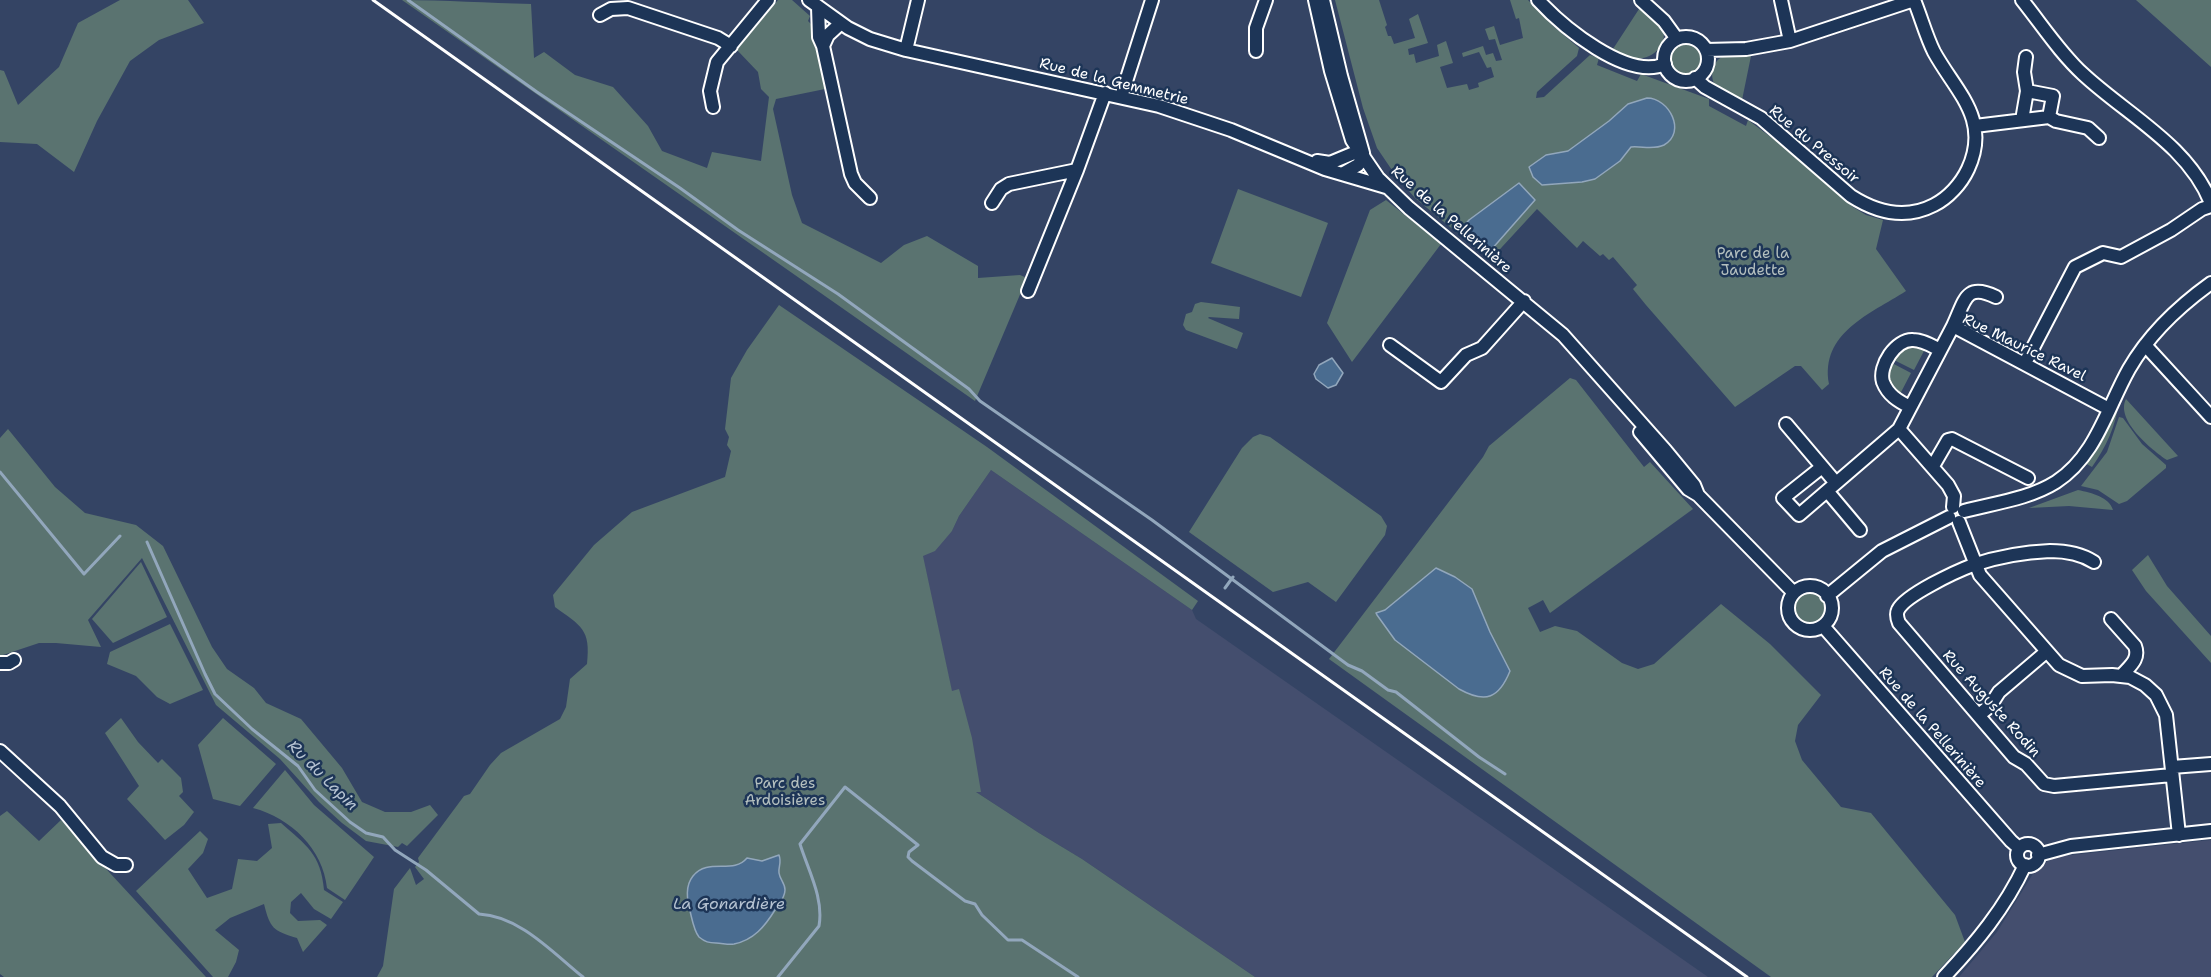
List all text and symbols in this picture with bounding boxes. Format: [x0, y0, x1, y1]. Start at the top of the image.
street label: Rue de la Gemmetrie [1038, 55, 1190, 109]
street label: Rue du Pressoir [1765, 102, 1863, 188]
street label: Rue de la Pellerinière [1387, 163, 1515, 277]
park label: Parc de la Jaudette [1717, 245, 1789, 280]
street label: Rue Maurice Ravel [1959, 310, 2089, 386]
street label: Rue Auguste Rodin [1938, 647, 2044, 761]
street label: Rue de la Pellerinière [1875, 664, 1989, 792]
water label: Ru du Lapin [283, 737, 361, 815]
park label: Parc des Ardoisières [745, 775, 825, 810]
water label: La Gonardière [673, 895, 785, 915]

